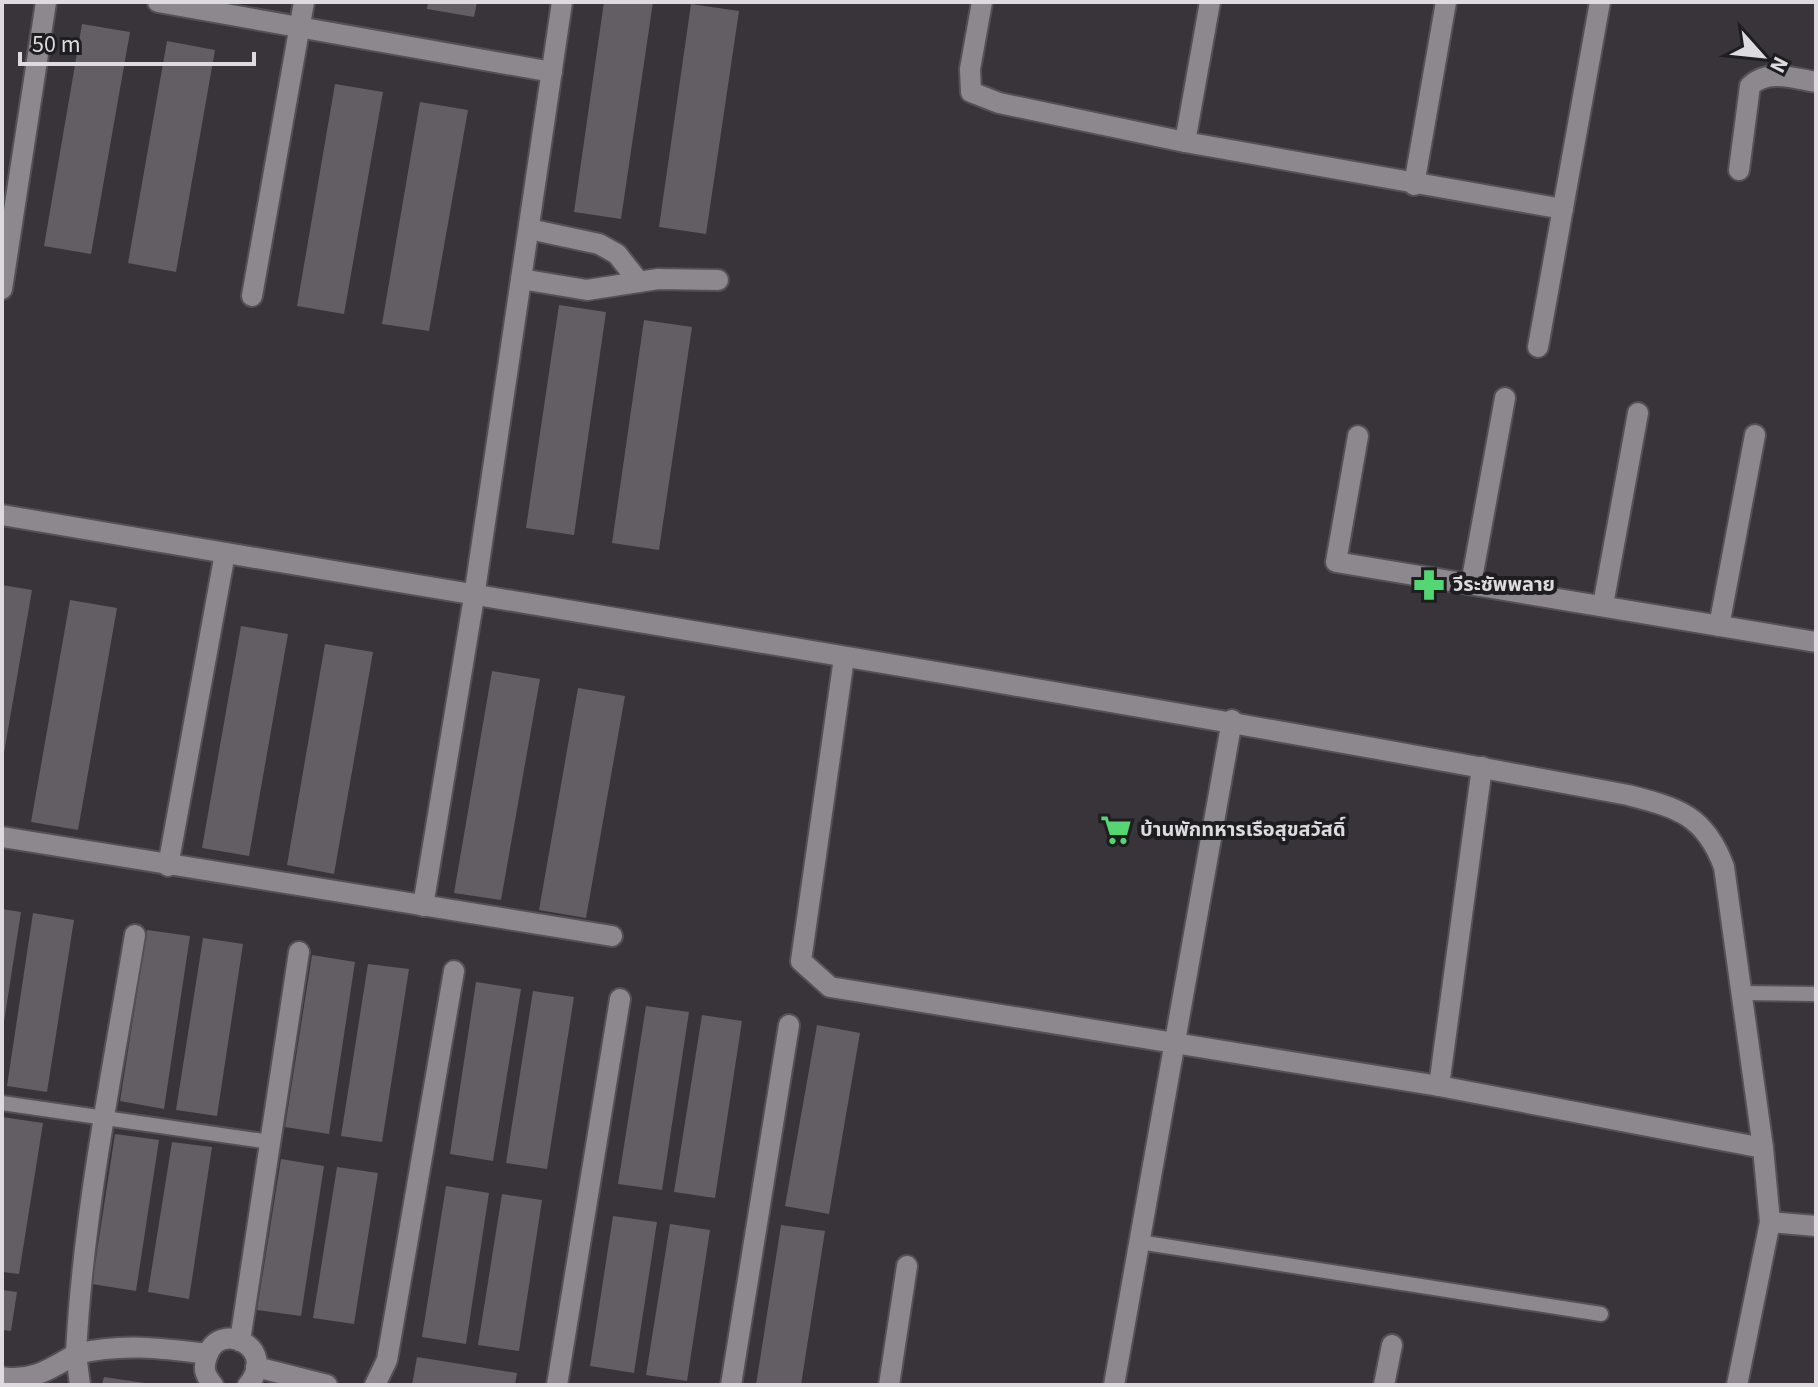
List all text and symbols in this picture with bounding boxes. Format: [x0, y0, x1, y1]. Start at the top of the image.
scale bar [20, 16, 254, 66]
north arrow [1722, 16, 1802, 96]
text: 50 m [32, 27, 81, 62]
text: N [1761, 51, 1797, 78]
pharmacy icon: วีระซัพพลาย [1412, 568, 1446, 602]
place label: วีระซัพพลาย [1453, 571, 1555, 599]
supermarket icon: บ้านพักทหารเรือสุขสวัสดิ์ [1099, 813, 1133, 847]
place label: บ้านพักทหารเรือสุขสวัสดิ์ [1140, 816, 1346, 844]

